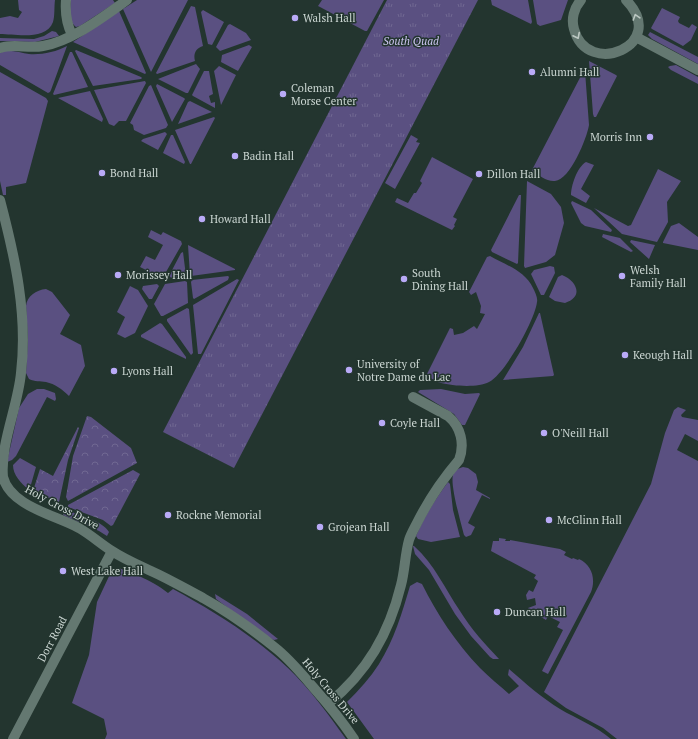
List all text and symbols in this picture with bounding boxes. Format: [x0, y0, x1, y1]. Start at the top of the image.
place label: Walsh Hall [303, 11, 356, 25]
marker: Walsh Hall [290, 13, 300, 23]
one-way arrow [632, 14, 641, 21]
one-way arrow [572, 32, 580, 39]
park label: South Quad [383, 34, 439, 48]
place label: Alumni Hall [540, 65, 599, 79]
marker: Alumni Hall [527, 67, 537, 77]
place label: Coleman Morse Center [291, 81, 357, 108]
marker: Coleman Morse Center [278, 89, 288, 99]
place label: Morris Inn [590, 130, 642, 144]
marker: Morris Inn [645, 132, 655, 142]
place label: Badin Hall [243, 149, 294, 163]
marker: Badin Hall [230, 151, 240, 161]
place label: Bond Hall [110, 166, 158, 180]
place label: Dillon Hall [487, 167, 540, 181]
marker: Bond Hall [97, 168, 107, 178]
marker: Dillon Hall [474, 169, 484, 179]
place label: Howard Hall [210, 212, 271, 226]
marker: Howard Hall [197, 214, 207, 224]
place label: Welsh Family Hall [630, 263, 686, 290]
place label: South Dining Hall [412, 266, 468, 293]
place label: Morissey Hall [126, 268, 192, 282]
marker: Morissey Hall [113, 270, 123, 280]
marker: Welsh Family Hall [617, 271, 627, 281]
marker: South Dining Hall [399, 274, 409, 284]
place label: Keough Hall [633, 348, 693, 362]
marker: Keough Hall [620, 350, 630, 360]
place label: University of Notre Dame du Lac [357, 357, 450, 384]
place label: Lyons Hall [122, 364, 173, 378]
marker: University of Notre Dame du Lac [344, 365, 354, 375]
marker: Lyons Hall [109, 366, 119, 376]
place label: Coyle Hall [390, 416, 440, 430]
marker: Coyle Hall [377, 418, 387, 428]
place label: O'Neill Hall [552, 426, 609, 440]
marker: O'Neill Hall [539, 428, 549, 438]
street label: Holy Cross Drive [23, 482, 102, 533]
place label: Rockne Memorial [176, 508, 261, 522]
marker: Rockne Memorial [163, 510, 173, 520]
place label: McGlinn Hall [557, 513, 622, 527]
marker: McGlinn Hall [544, 515, 554, 525]
place label: Grojean Hall [328, 520, 390, 534]
marker: Grojean Hall [315, 522, 325, 532]
place label: West Lake Hall [71, 564, 143, 578]
marker: West Lake Hall [58, 566, 68, 576]
place label: Duncan Hall [505, 605, 566, 619]
marker: Duncan Hall [492, 607, 502, 617]
street label: Dorr Road [34, 614, 70, 664]
street label: Holy Cross Drive [299, 655, 363, 727]

